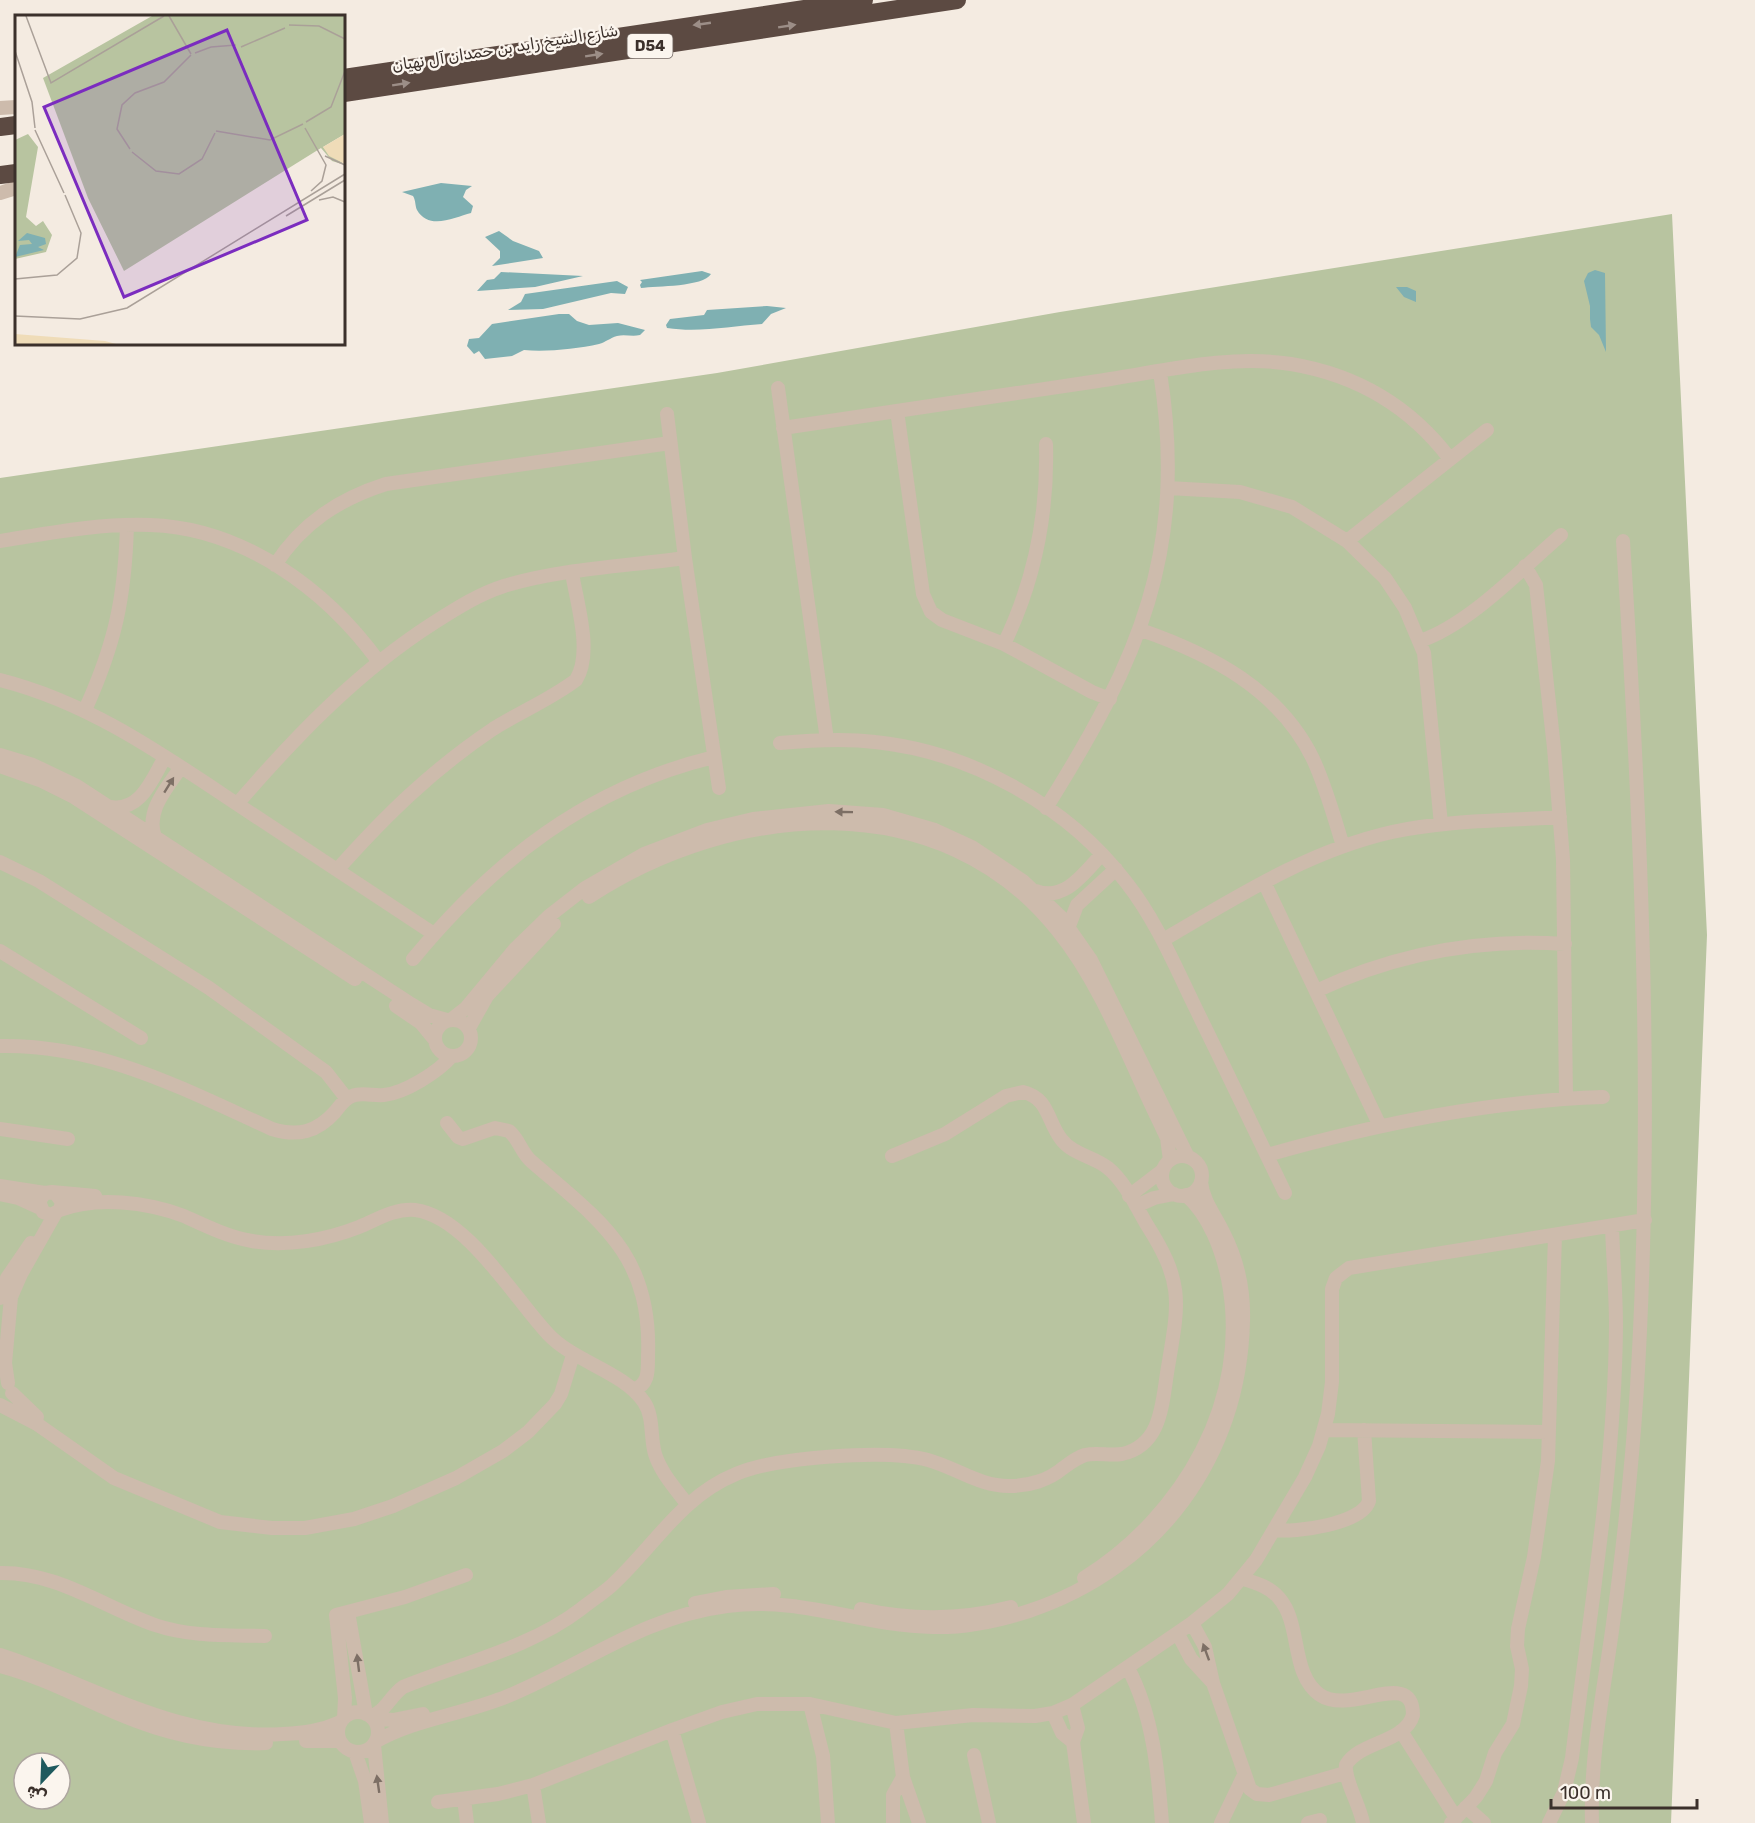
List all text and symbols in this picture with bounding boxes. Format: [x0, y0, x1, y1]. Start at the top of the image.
inset map [15, 15, 345, 345]
one-way arrow [693, 20, 712, 29]
street label: شارع الشيخ زايد بن حمدان آل نهيان [391, 21, 620, 77]
one-way arrow [777, 21, 796, 30]
road number: D54 [628, 34, 672, 58]
one-way arrow [585, 50, 604, 59]
one-way arrow [392, 79, 411, 88]
one-way arrow [164, 777, 175, 793]
one-way arrow [834, 807, 853, 816]
one-way arrow [1201, 1642, 1211, 1660]
one-way arrow [353, 1653, 362, 1672]
north arrow [12, 1751, 72, 1811]
scale bar [1551, 1772, 1696, 1810]
one-way arrow [373, 1774, 382, 1793]
text: ش [23, 1782, 49, 1807]
text: 100 m [1560, 1782, 1611, 1804]

